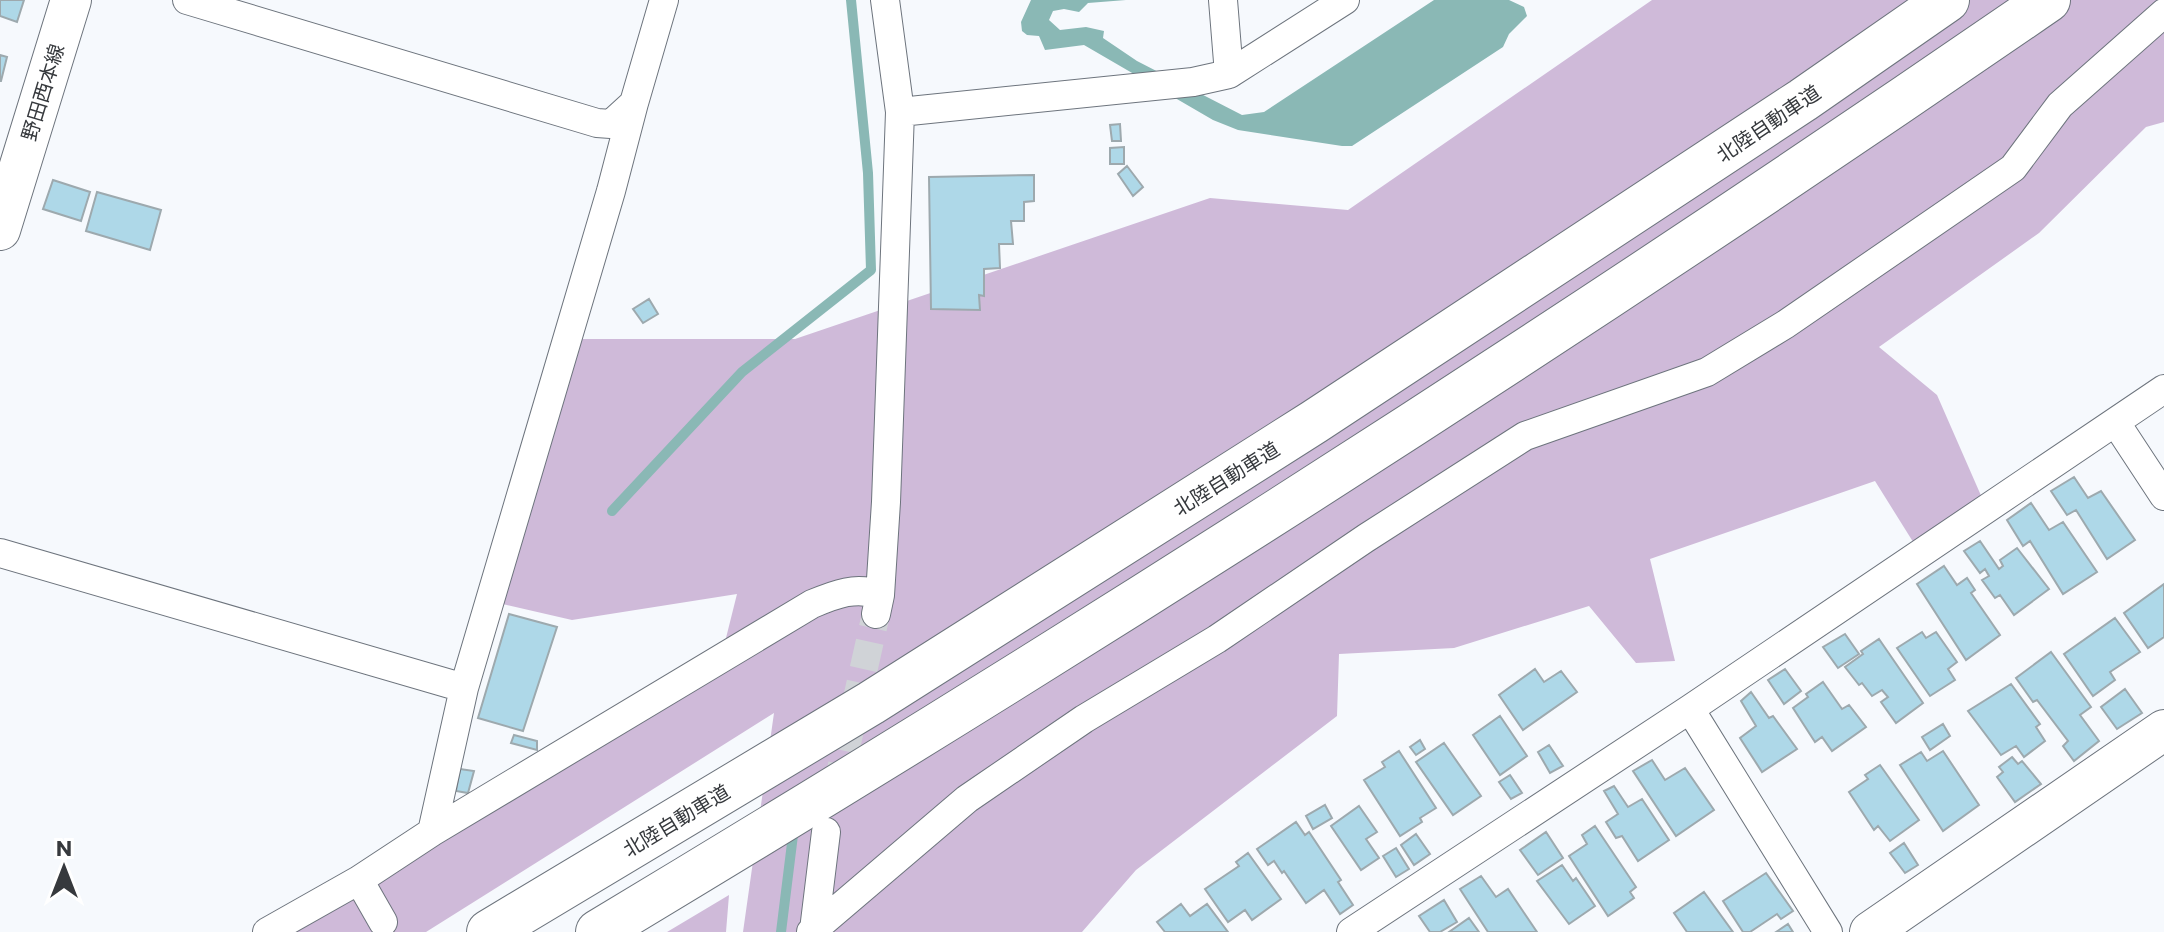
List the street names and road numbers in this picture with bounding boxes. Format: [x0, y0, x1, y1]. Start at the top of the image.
street label: 野田西本線 [16, 41, 68, 143]
street label: 北陸自動車道 [1712, 79, 1824, 167]
street label: 北陸自動車道 [1169, 436, 1283, 520]
street label: 北陸自動車道 [618, 779, 734, 861]

